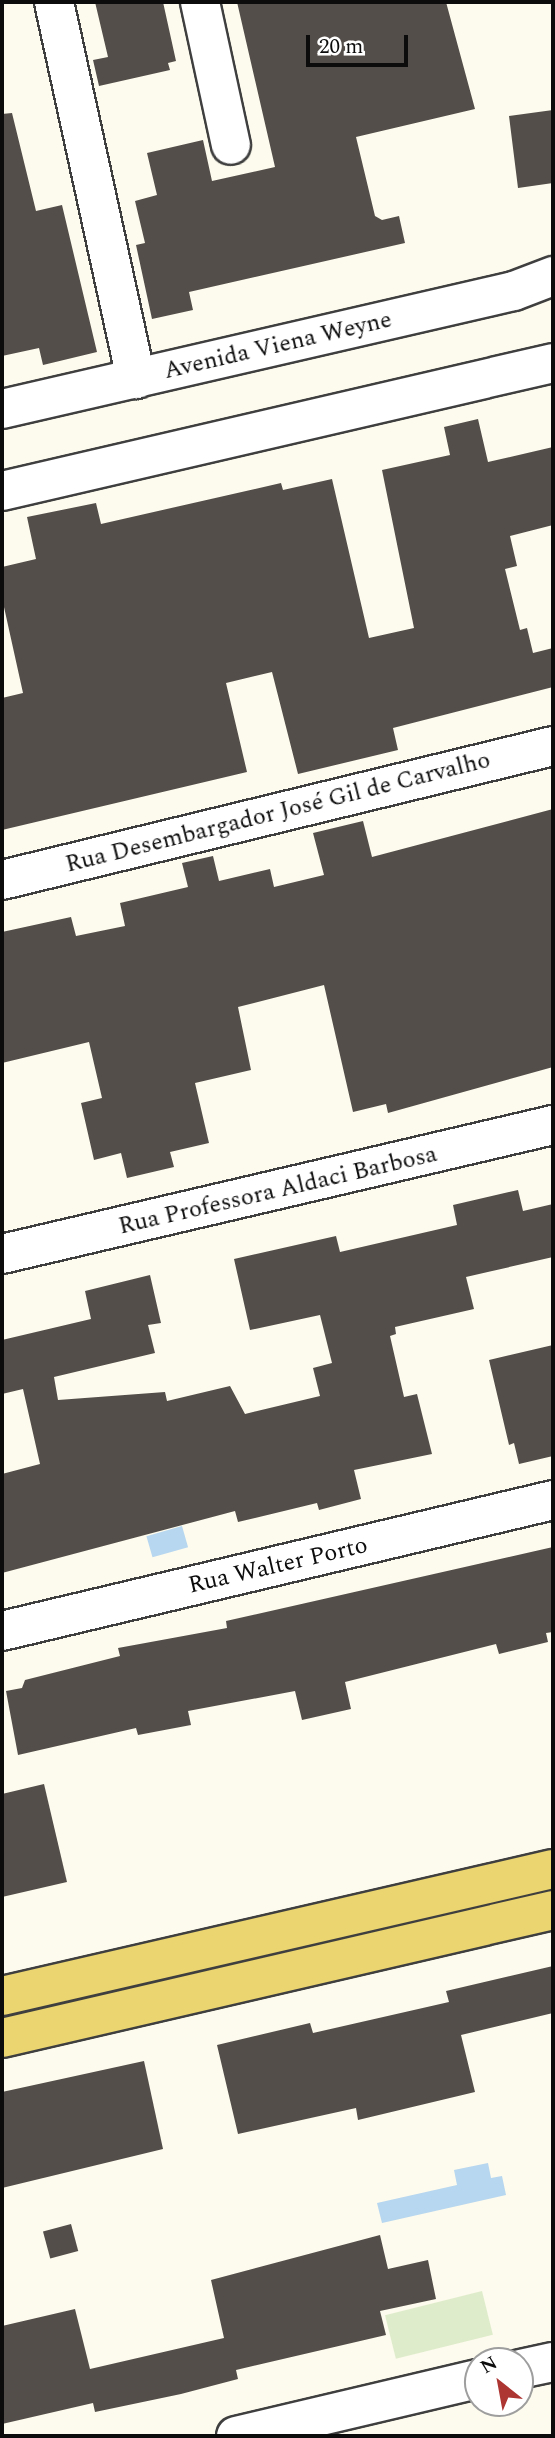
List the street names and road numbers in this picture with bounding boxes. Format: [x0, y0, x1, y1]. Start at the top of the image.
street label: Avenida Viena Weyne [161, 306, 395, 386]
street label: Rua Desembargador José Gil de Carvalho [63, 746, 493, 880]
street label: Rua Professora Aldaci Barbosa [116, 1140, 440, 1242]
street label: Rua Walter Porto [186, 1531, 370, 1601]

